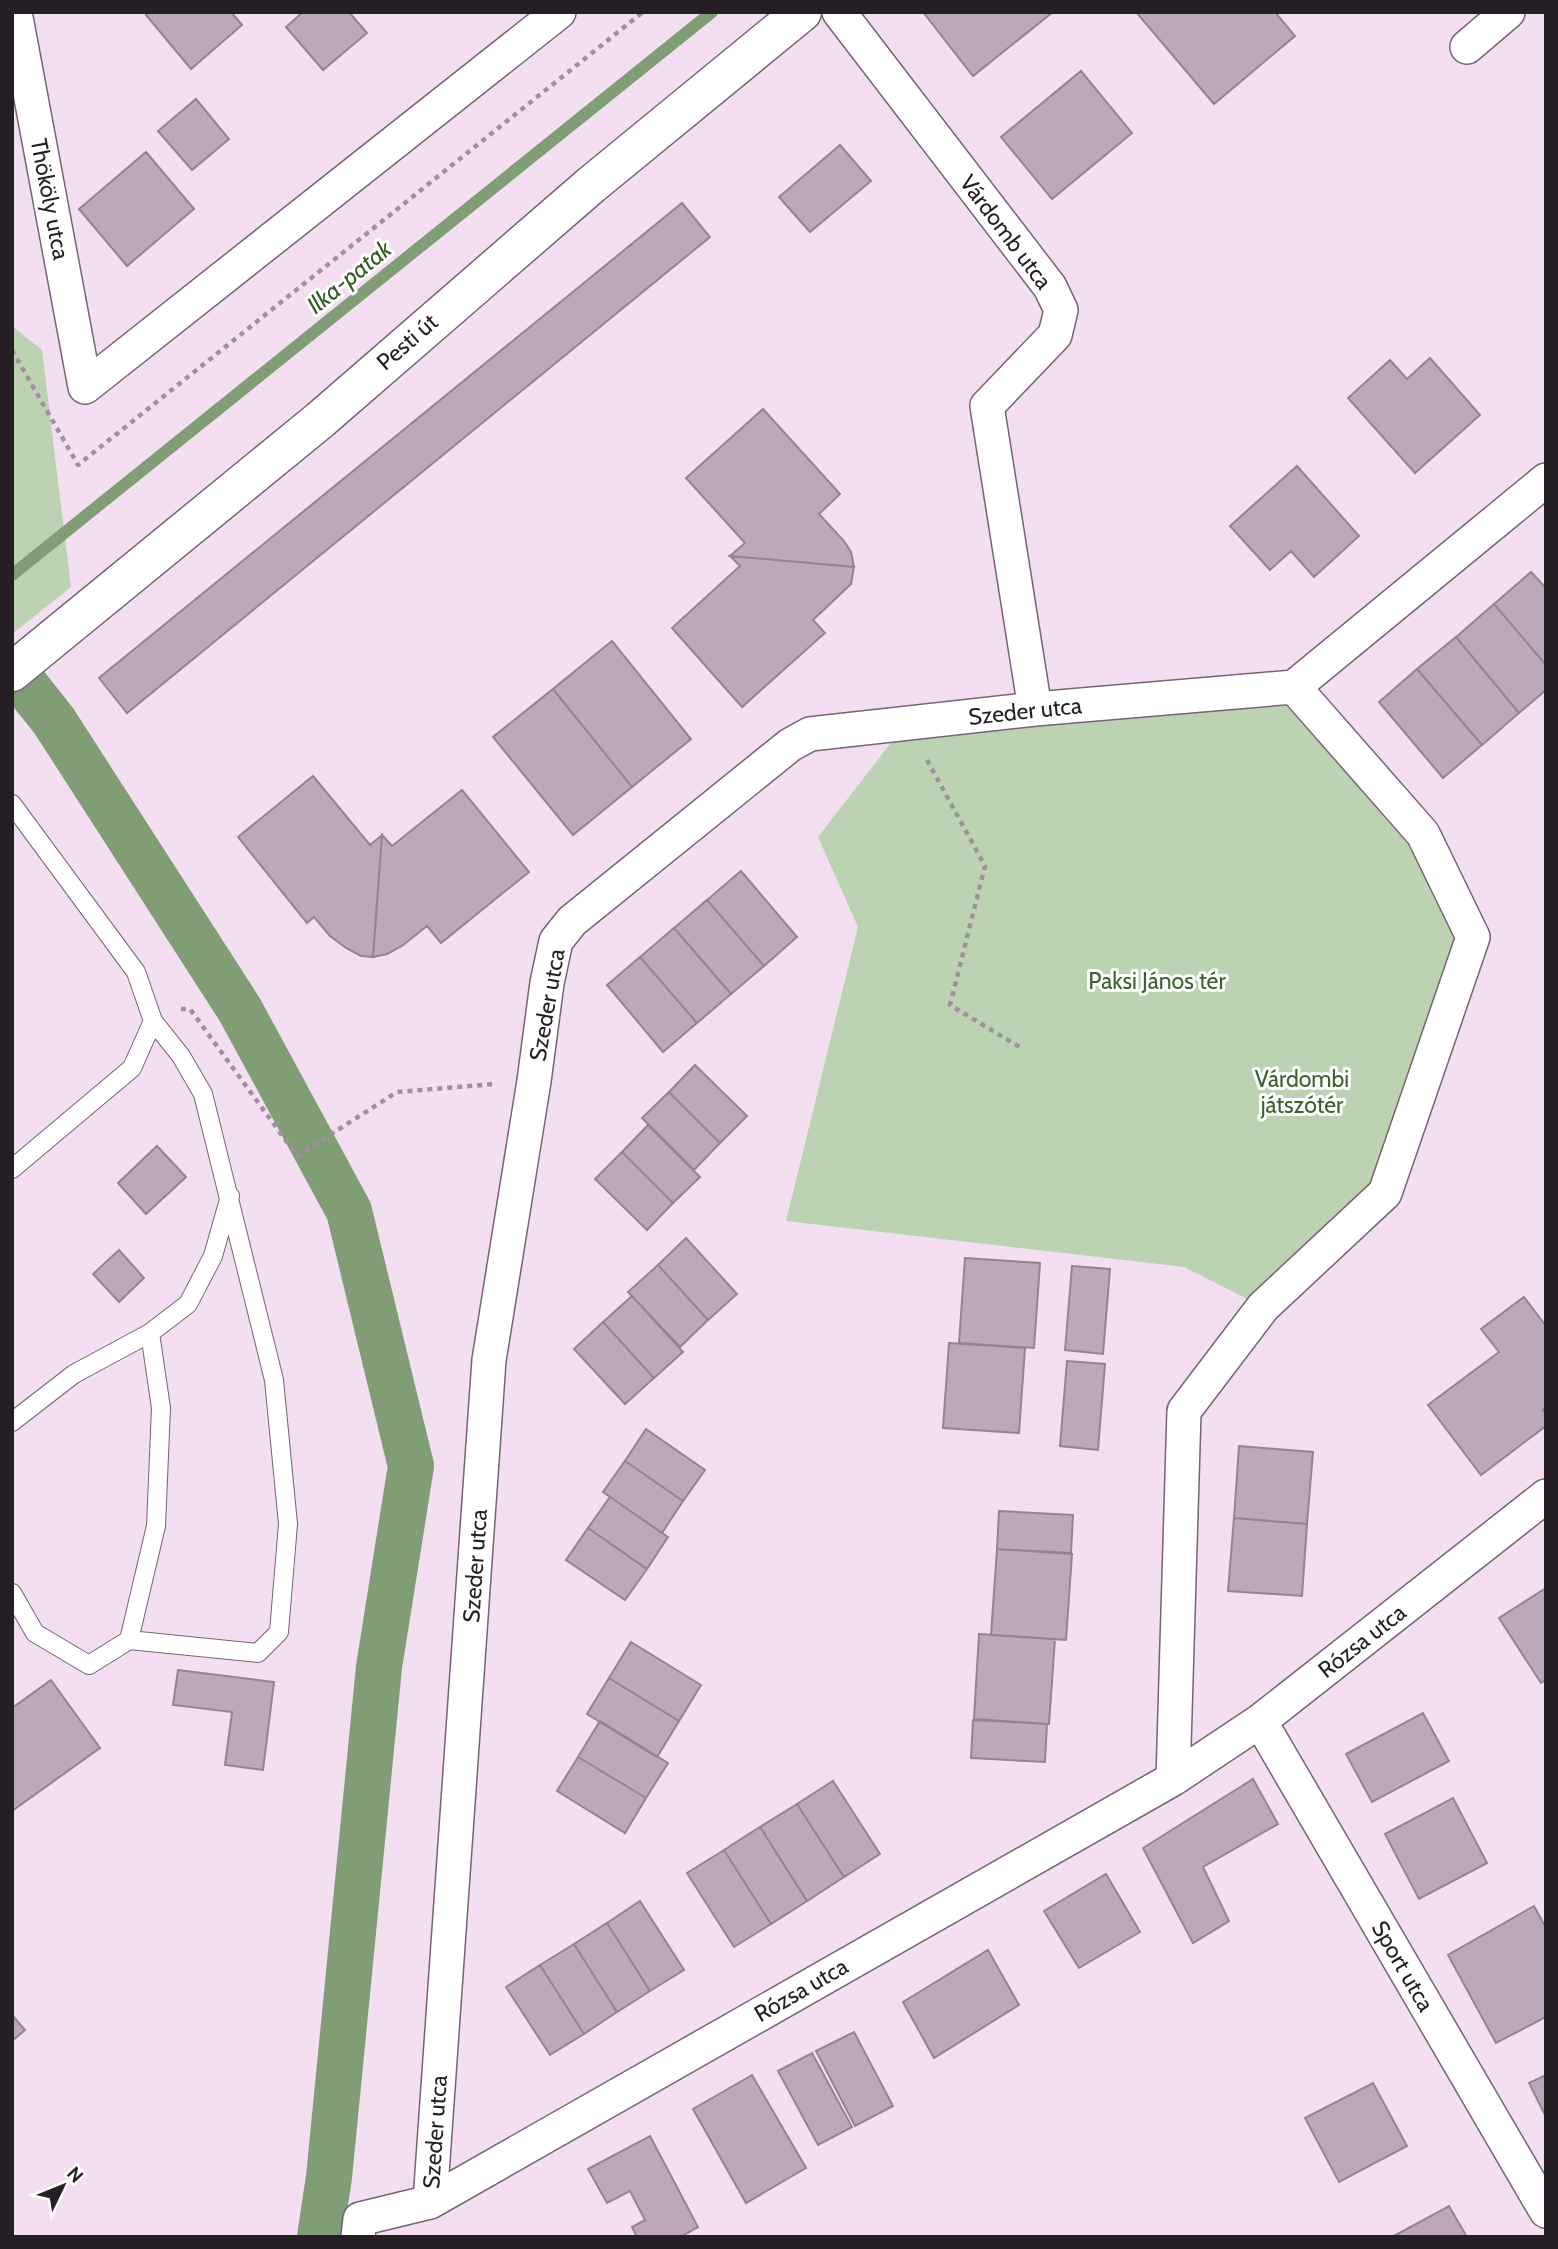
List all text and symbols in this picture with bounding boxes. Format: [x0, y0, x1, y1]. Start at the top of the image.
street label: Thököly utca [25, 136, 75, 262]
street label: Várdomb utca [954, 169, 1058, 295]
water label: Ilka-patak [301, 234, 398, 320]
street label: Pesti út [371, 308, 443, 376]
street label: Szeder utca [967, 691, 1083, 731]
street label: Szeder utca [523, 947, 571, 1063]
park label: Paksi János tér [1088, 967, 1226, 995]
park label: Várdombi játszótér [1255, 1065, 1349, 1119]
street label: Szeder utca [457, 1508, 493, 1624]
street label: Rózsa utca [1313, 1598, 1411, 1684]
street label: Sport utca [1366, 1916, 1440, 2016]
street label: Rózsa utca [749, 1952, 853, 2028]
street label: Szeder utca [417, 2074, 453, 2190]
north arrow [28, 2151, 98, 2221]
text: N [62, 2162, 88, 2188]

